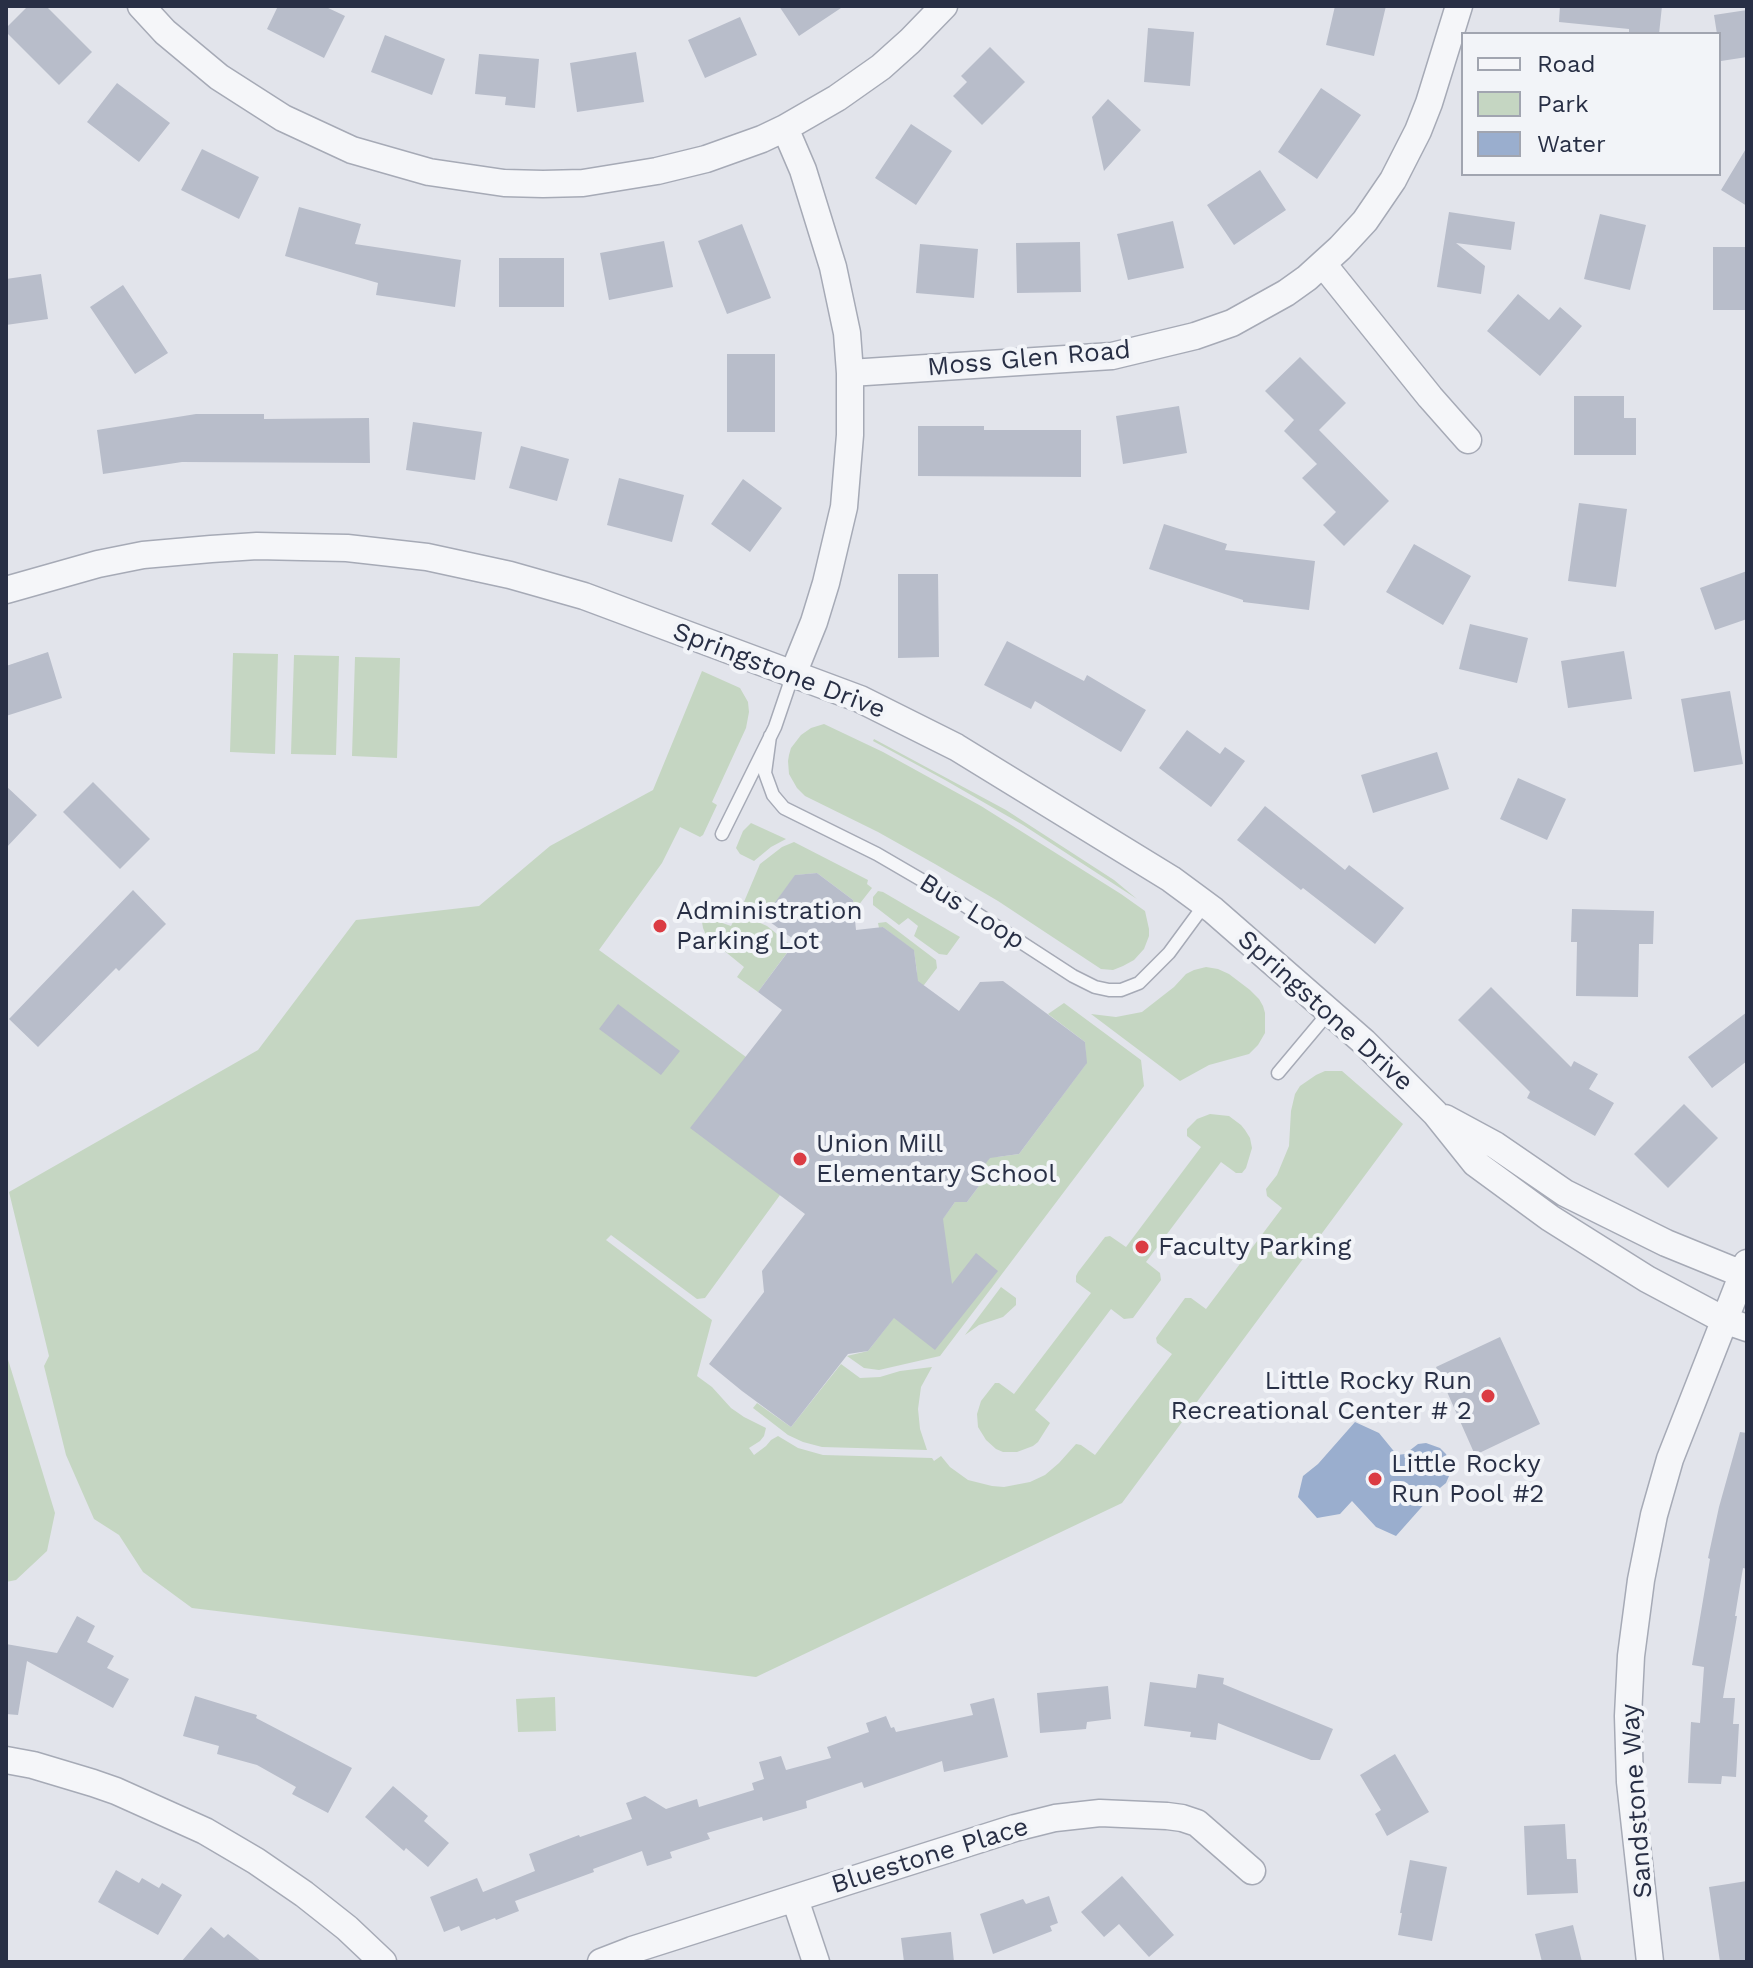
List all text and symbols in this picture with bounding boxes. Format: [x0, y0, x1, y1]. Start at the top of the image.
legend [1461, 32, 1721, 176]
text: Road [1537, 50, 1596, 78]
text: Park [1537, 90, 1589, 118]
text: Water [1537, 130, 1606, 158]
street label: Moss Glen Road [926, 335, 1132, 383]
street label: Springstone Drive [668, 616, 890, 726]
street label: Bus Loop [914, 867, 1030, 957]
place label: Administration Parking Lot [676, 895, 862, 956]
marker: Administration Parking Lot [651, 917, 669, 935]
street label: Springstone Drive [1231, 924, 1419, 1098]
place label: Union Mill Elementary School [816, 1128, 1056, 1190]
marker: Union Mill Elementary School [791, 1150, 809, 1168]
place label: Faculty Parking [1158, 1231, 1351, 1263]
marker: Faculty Parking [1133, 1238, 1151, 1256]
place label: Little Rocky Run Recreational Center # 2 [1170, 1365, 1472, 1426]
marker: Little Rocky Run Recreational Center # 2 [1479, 1387, 1497, 1405]
place label: Little Rocky Run Pool #2 [1391, 1448, 1544, 1510]
marker: Little Rocky Run Pool #2 [1366, 1470, 1384, 1488]
street label: Sandstone Way [1615, 1703, 1659, 1899]
street label: Bluestone Place [828, 1811, 1032, 1901]

